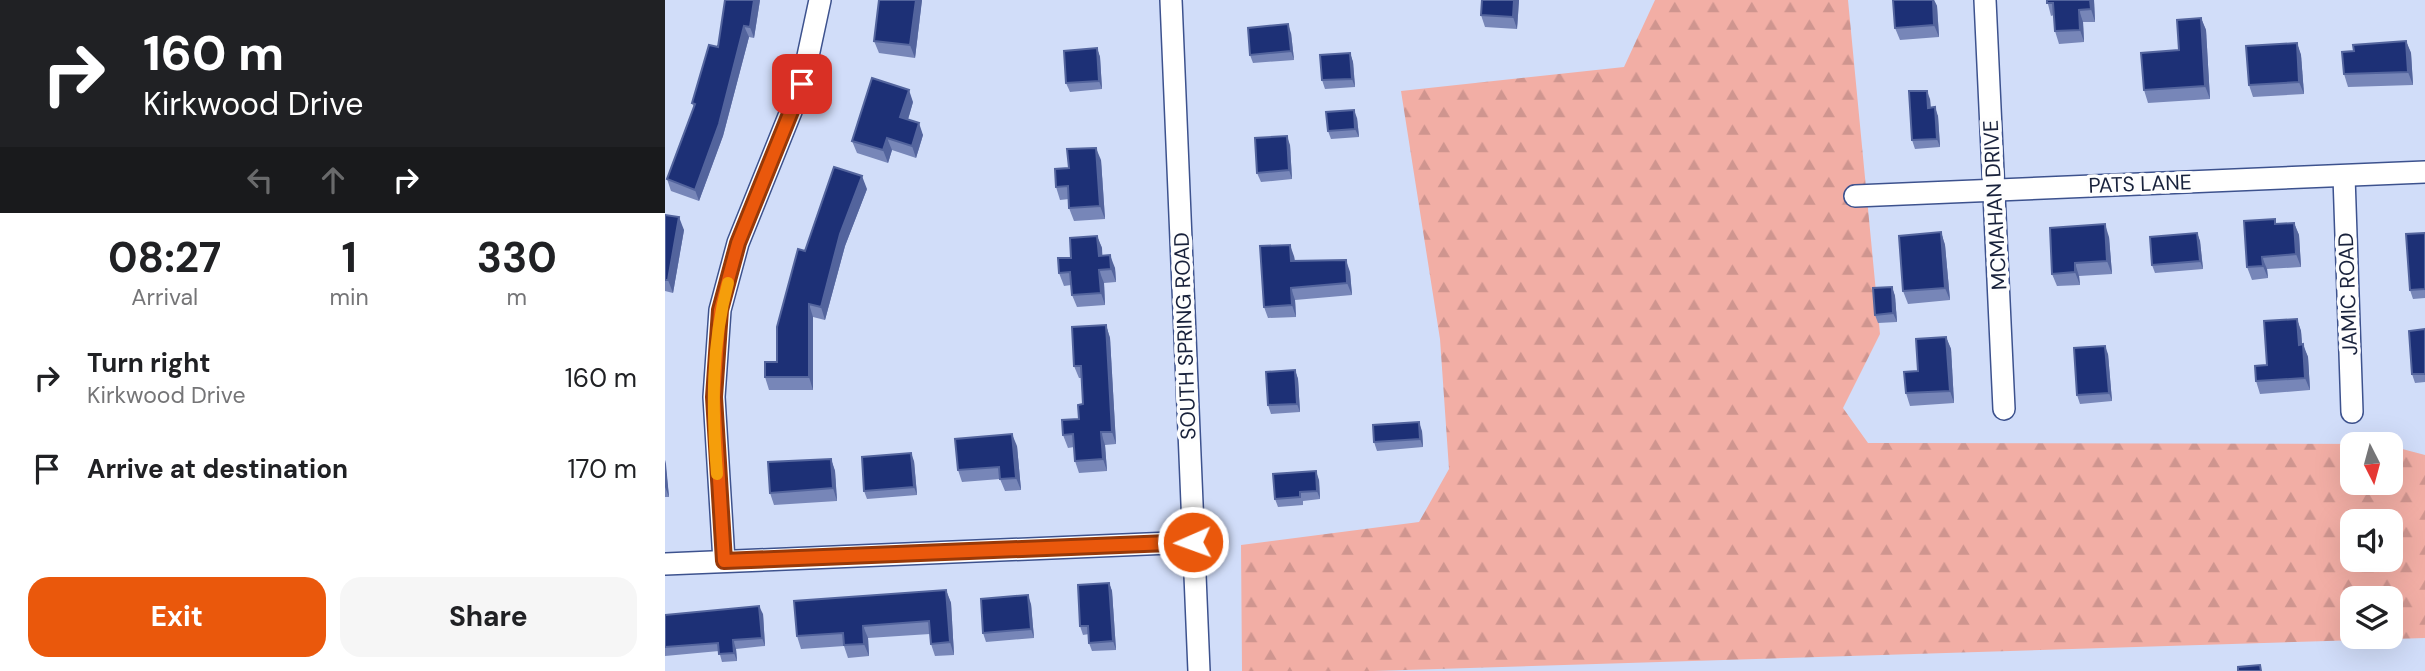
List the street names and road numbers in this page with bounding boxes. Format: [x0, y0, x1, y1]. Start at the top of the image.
street label: MCMAHAN DRIVE [1977, 119, 2013, 291]
street label: PATS LANE [2088, 168, 2192, 200]
street label: SOUTH SPRING ROAD [1167, 232, 1203, 440]
street label: JAMIC ROAD [2332, 232, 2364, 356]

